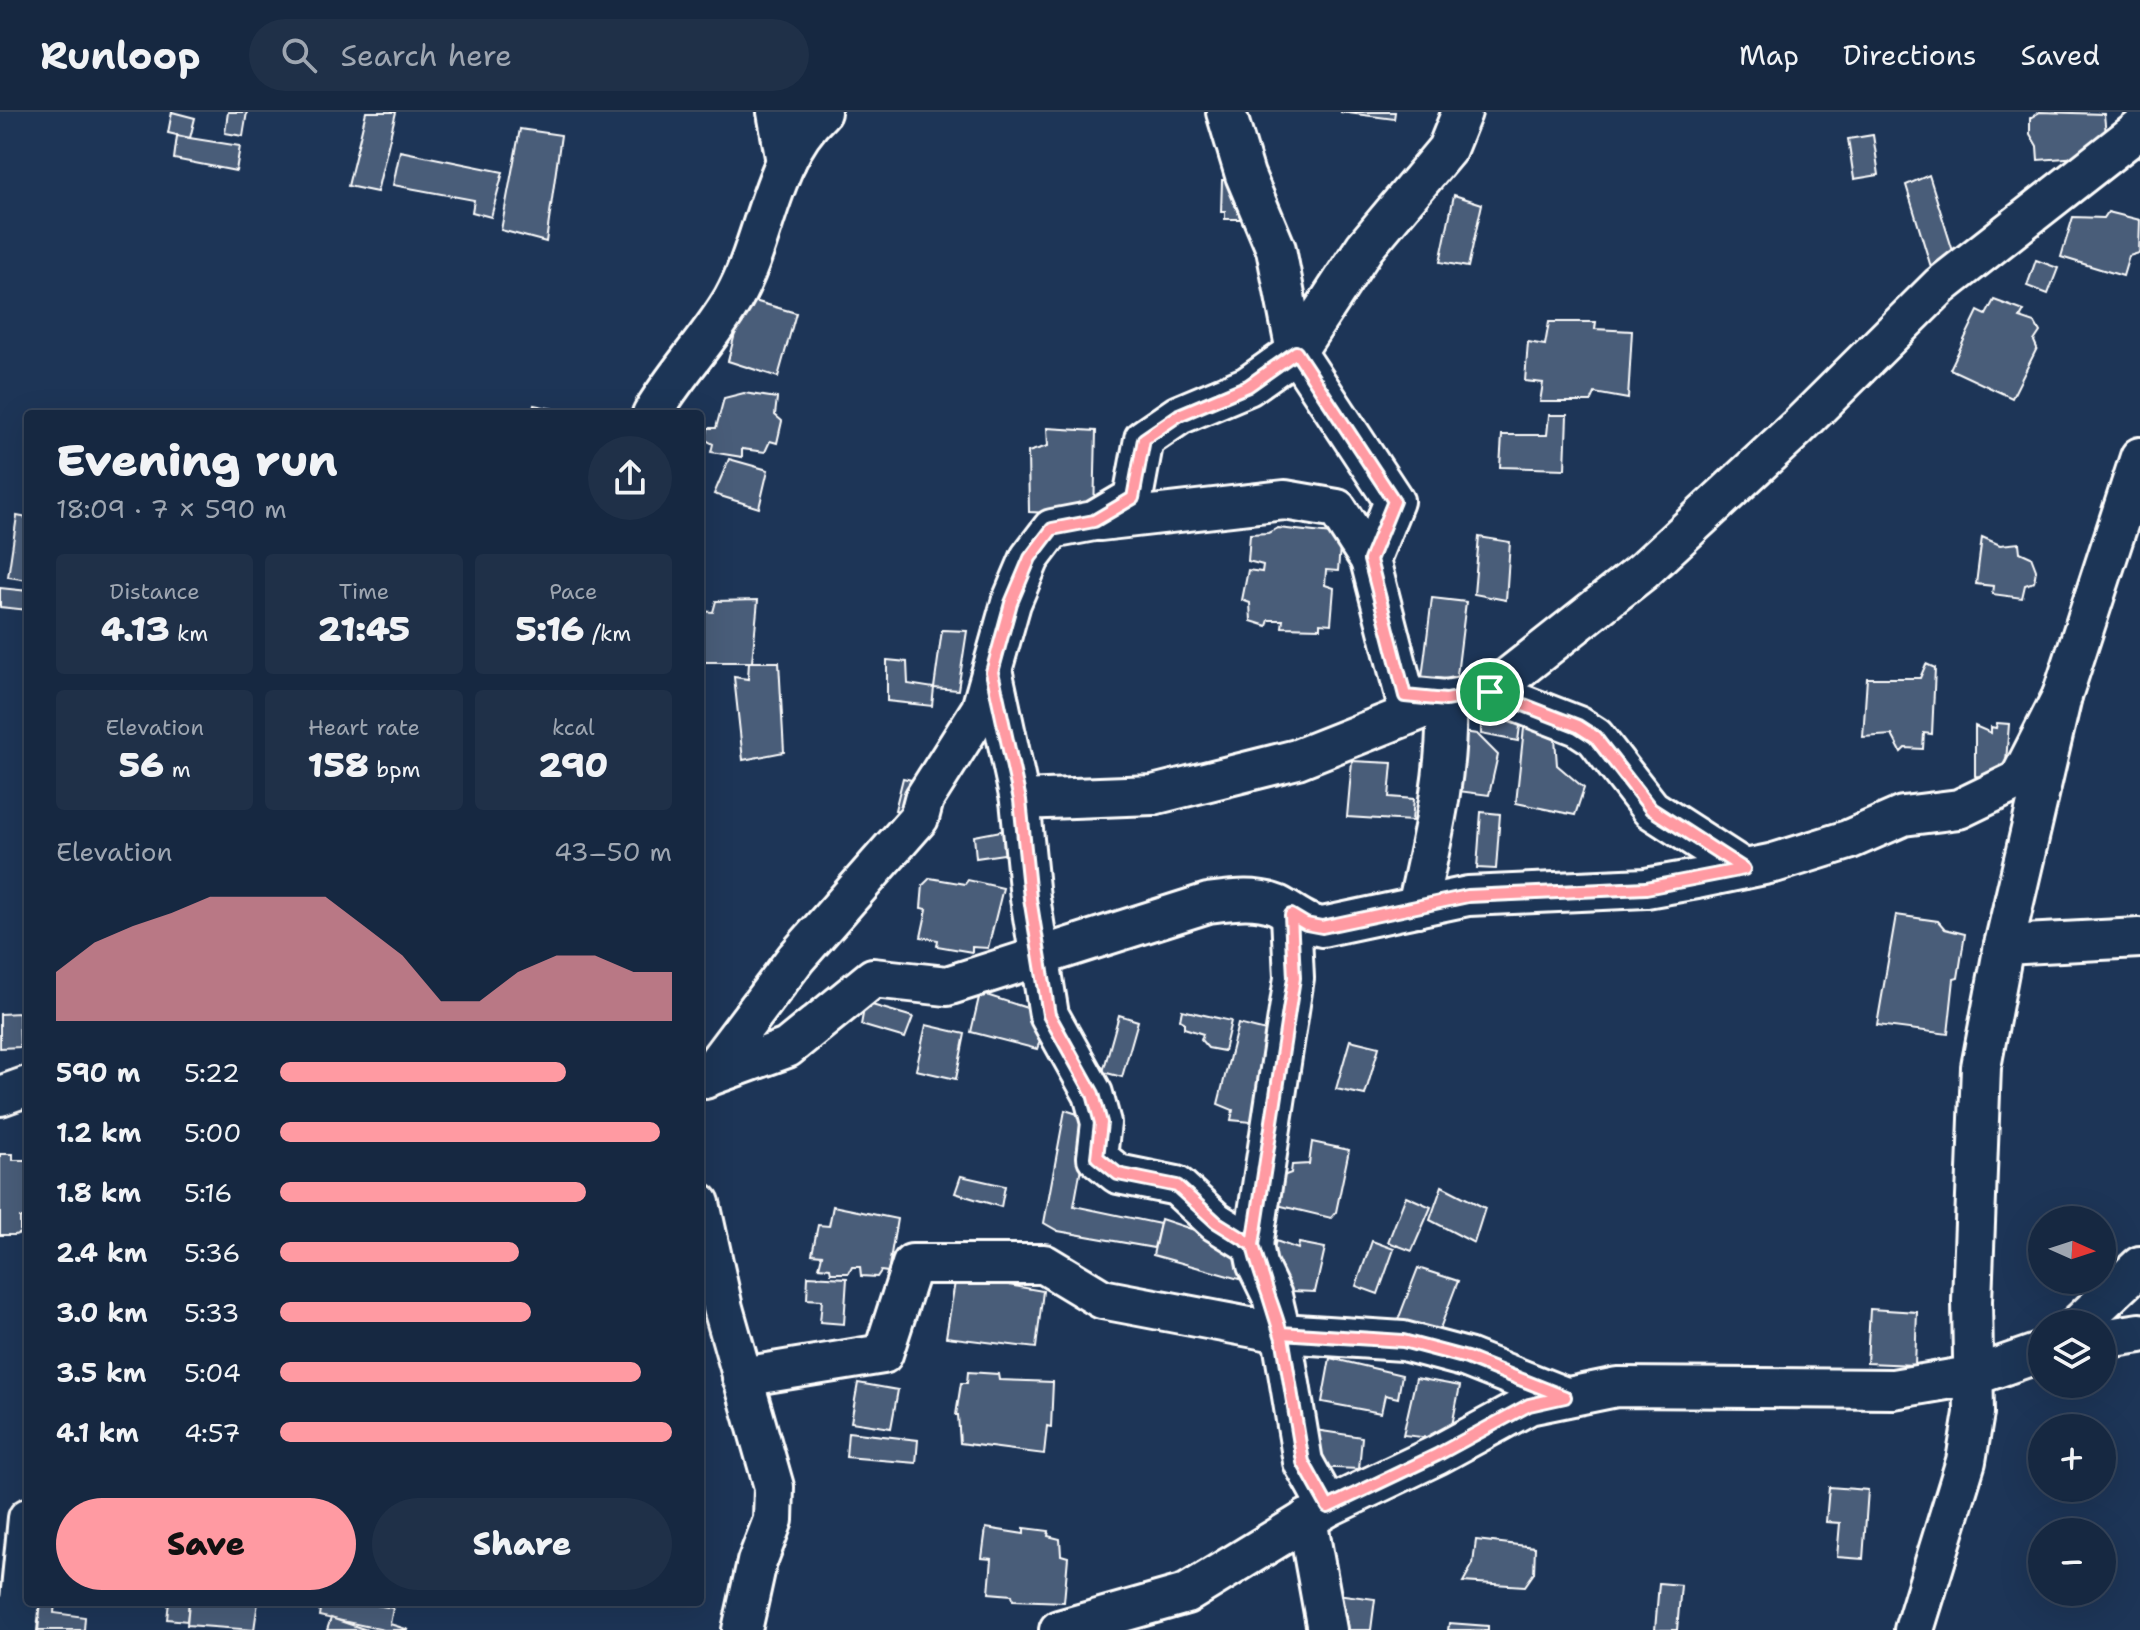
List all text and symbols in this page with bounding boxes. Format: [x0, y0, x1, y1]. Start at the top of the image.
search box [249, 19, 809, 91]
text: Runloop [40, 30, 201, 81]
icon: search [277, 33, 321, 77]
text: Search here [341, 35, 512, 76]
text: Map [1739, 36, 1799, 74]
text: Directions [1843, 36, 1977, 74]
text: Saved [2021, 36, 2100, 74]
text: Evening run [56, 431, 338, 490]
button: share [588, 436, 672, 520]
text: 18:09 · 7 × 590 m [56, 491, 287, 526]
text: Distance [110, 577, 200, 606]
text: Time [339, 577, 389, 606]
text: Pace [549, 577, 598, 606]
text: 4.13 [101, 606, 170, 652]
text: 21:45 [318, 606, 410, 652]
text: 5:16 [515, 606, 584, 652]
text: km [170, 619, 208, 648]
text: /km [584, 619, 631, 648]
pin [1456, 658, 1524, 726]
icon: arrive [1468, 670, 1512, 714]
text: Elevation [105, 713, 204, 742]
text: Heart rate [308, 713, 420, 742]
text: kcal [552, 713, 595, 742]
text: 56 [119, 742, 164, 788]
text: 158 [308, 742, 369, 788]
text: 290 [538, 742, 608, 788]
text: m [164, 755, 191, 784]
text: bpm [369, 755, 420, 784]
text: Elevation [56, 834, 172, 869]
text: 43–50 m [554, 834, 672, 869]
text: 590 m [56, 1055, 140, 1090]
text: 5:22 [184, 1055, 240, 1090]
text: 1.2 km [56, 1115, 141, 1150]
text: 5:00 [184, 1115, 241, 1150]
text: 1.8 km [56, 1175, 141, 1210]
text: 5:16 [184, 1175, 232, 1210]
north arrow [2028, 1206, 2116, 1294]
map controls [2028, 1206, 2116, 1606]
text: 2.4 km [56, 1235, 147, 1270]
text: 5:36 [184, 1235, 240, 1270]
text: 3.0 km [56, 1295, 148, 1330]
text: 5:33 [184, 1295, 240, 1330]
button: layers [2028, 1310, 2116, 1398]
text: 3.5 km [56, 1355, 147, 1390]
text: 5:04 [184, 1355, 241, 1390]
button: + [2028, 1414, 2116, 1502]
text: 4.1 km [56, 1415, 139, 1450]
text: 4:57 [184, 1415, 241, 1450]
button: Save [56, 1498, 356, 1590]
button: Share [372, 1498, 672, 1590]
button: − [2028, 1518, 2116, 1606]

